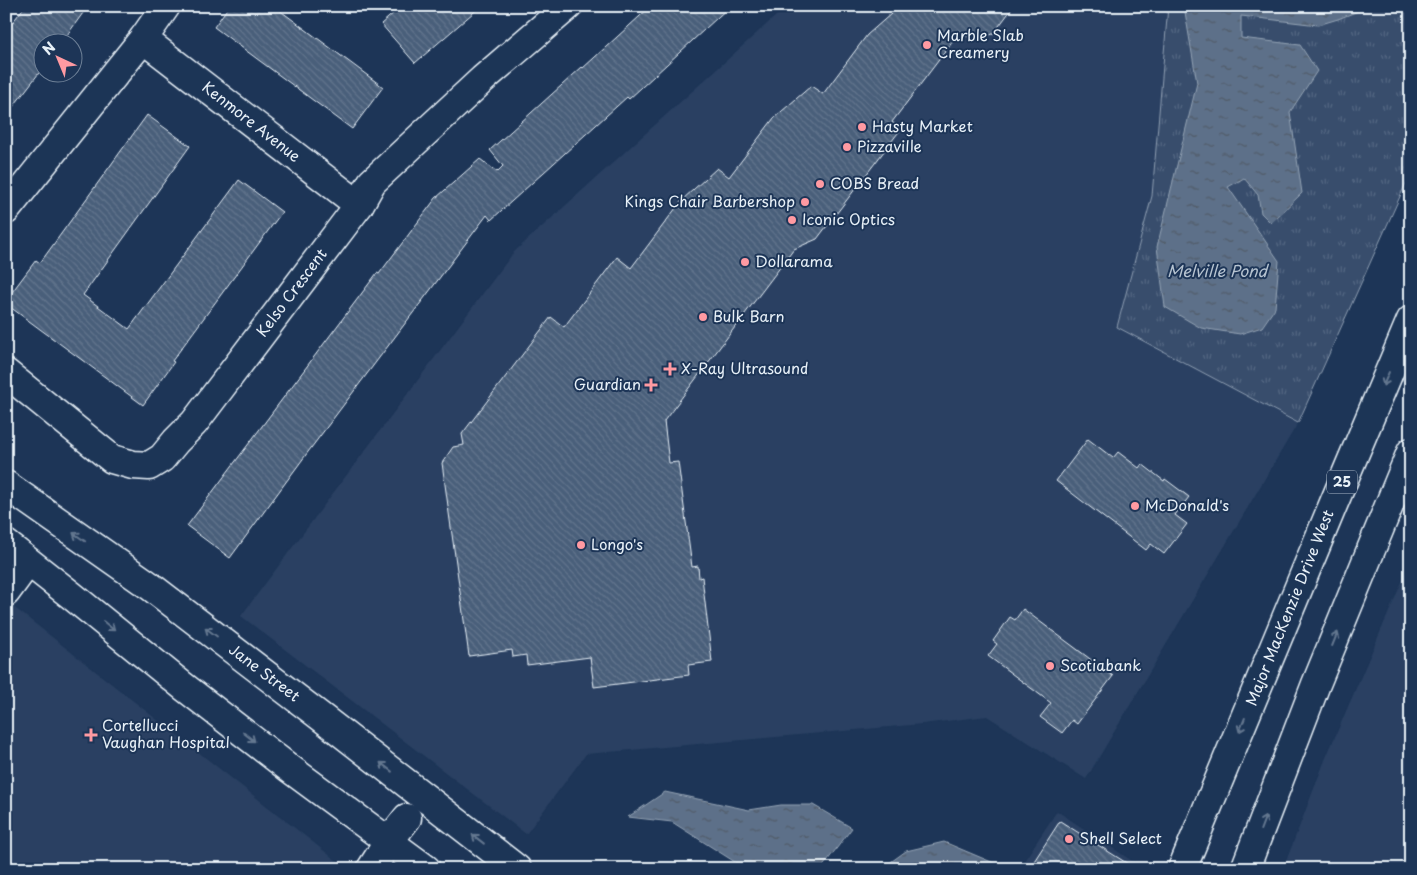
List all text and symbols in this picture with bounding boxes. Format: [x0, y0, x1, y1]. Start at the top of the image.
place label: Marble Slab Creamery [937, 23, 1024, 63]
north arrow [32, 32, 82, 82]
text: N [37, 37, 60, 60]
marker: Marble Slab Creamery [921, 39, 933, 51]
street label: Kenmore Avenue [198, 75, 306, 167]
place label: Hasty Market [872, 114, 973, 137]
marker: Hasty Market [856, 121, 868, 133]
place label: Pizzaville [857, 134, 922, 157]
marker: Pizzaville [841, 141, 853, 153]
place label: COBS Bread [830, 171, 919, 194]
marker: COBS Bread [814, 178, 826, 190]
place label: Kings Chair Barbershop [625, 189, 795, 212]
marker: Kings Chair Barbershop [799, 196, 811, 208]
place label: Iconic Optics [802, 207, 895, 230]
marker: Iconic Optics [786, 214, 798, 226]
street label: Kelso Crescent [250, 243, 332, 341]
place label: Dollarama [755, 249, 833, 272]
marker: Dollarama [739, 256, 751, 268]
water label: Melville Pond [1167, 258, 1270, 282]
place label: Bulk Barn [713, 304, 785, 327]
marker: Bulk Barn [697, 311, 709, 323]
place label: X-Ray Ultrasound [681, 356, 808, 379]
marker: X-Ray Ultrasound [663, 362, 677, 376]
one-way arrow [1380, 371, 1390, 386]
place label: Guardian [574, 372, 641, 395]
marker: Guardian [645, 379, 657, 391]
road number: 25 [1327, 471, 1357, 494]
place label: McDonald's [1145, 493, 1229, 516]
marker: McDonald's [1129, 500, 1141, 512]
street label: Major MacKenzie Drive West [1239, 506, 1339, 709]
one-way arrow [72, 532, 86, 542]
place label: Longo's [591, 532, 643, 555]
marker: Longo's [575, 539, 587, 551]
one-way arrow [102, 620, 115, 631]
one-way arrow [204, 627, 218, 637]
one-way arrow [1330, 632, 1340, 647]
street label: Jane Street [224, 637, 305, 706]
place label: Scotiabank [1060, 653, 1141, 676]
marker: Scotiabank [1044, 660, 1056, 672]
place label: Cortellucci Vaughan Hospital [102, 713, 230, 753]
one-way arrow [1236, 717, 1245, 732]
marker: Cortellucci Vaughan Hospital [84, 728, 98, 742]
one-way arrow [242, 732, 256, 742]
one-way arrow [379, 762, 393, 772]
one-way arrow [1259, 816, 1268, 831]
place label: Shell Select [1079, 826, 1162, 849]
one-way arrow [472, 833, 485, 844]
marker: Shell Select [1063, 833, 1075, 845]

